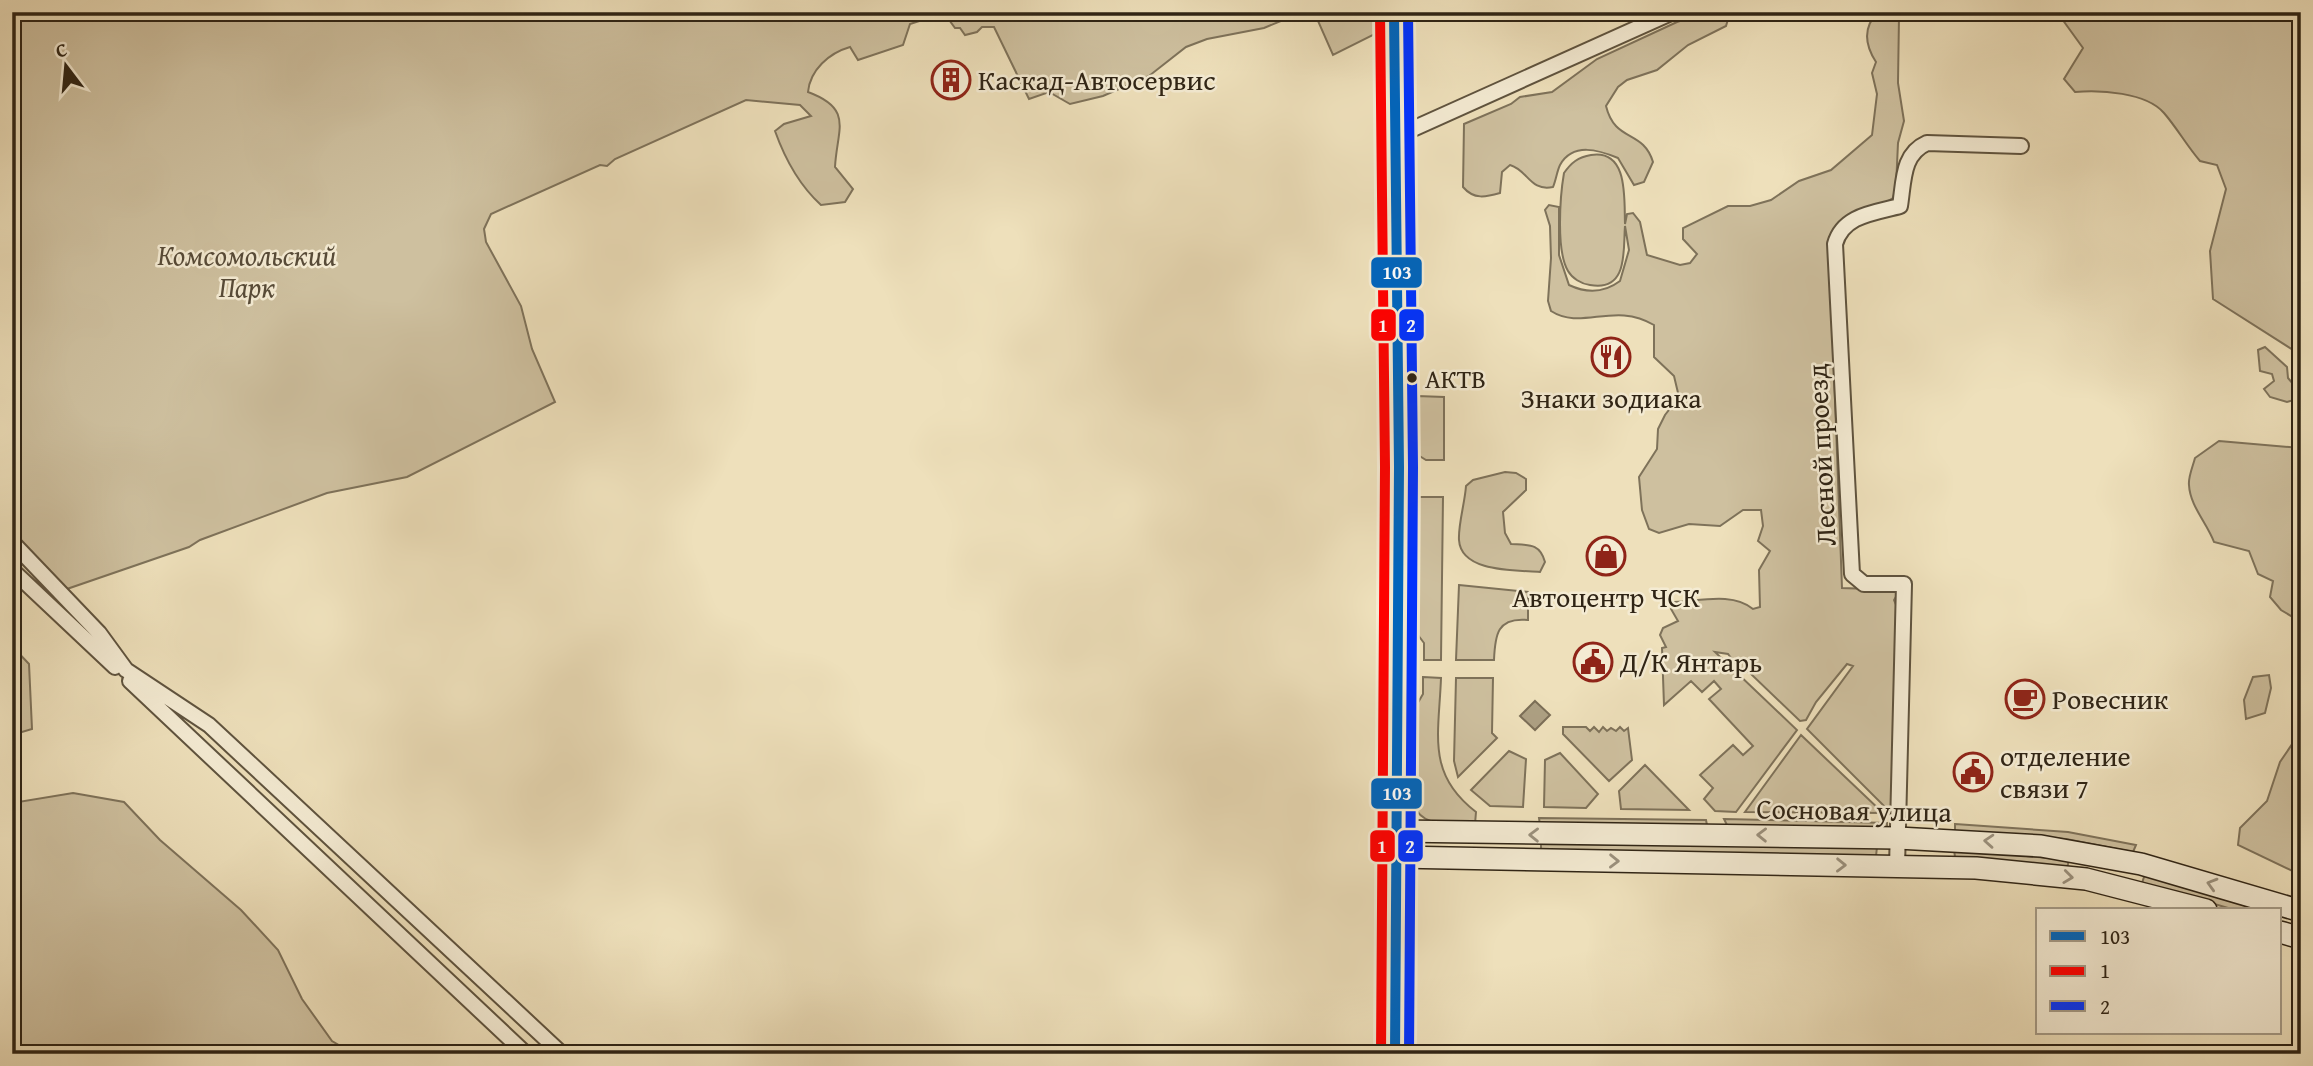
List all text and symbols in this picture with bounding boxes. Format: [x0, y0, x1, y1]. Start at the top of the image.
north arrow [32, 32, 102, 102]
text: С [52, 35, 71, 65]
building icon: Каскад-Автосервис [930, 59, 972, 101]
place label: Каскад-Автосервис [978, 59, 1216, 100]
park label: Комсомольский Парк [158, 234, 336, 307]
line badge: 103 [1370, 256, 1423, 289]
text: 103 [1382, 258, 1412, 286]
line badge: 1 [1370, 308, 1397, 342]
line badge: 2 [1398, 308, 1425, 342]
text: 1 [1378, 311, 1388, 339]
text: 2 [1406, 311, 1416, 339]
restaurant icon: Знаки зодиака [1590, 336, 1632, 378]
place label: АКТВ [1425, 359, 1486, 398]
street label: Лесной проезд [1795, 363, 1846, 547]
marker: АКТВ [1405, 371, 1419, 385]
place label: Знаки зодиака [1520, 377, 1702, 418]
shop icon: Автоцентр ЧСК [1585, 535, 1627, 577]
place label: Автоцентр ЧСК [1512, 576, 1700, 617]
public building icon: Д/К Янтарь [1572, 641, 1614, 683]
place label: Д/К Янтарь [1619, 641, 1762, 682]
cafe icon: Ровесник [2004, 678, 2046, 720]
place label: Ровесник [2052, 678, 2168, 719]
place label: отделение связи 7 [2000, 735, 2131, 808]
public building icon: отделение связи 7 [1952, 751, 1994, 793]
line badge: 103 [1370, 777, 1423, 810]
text: 103 [1382, 779, 1412, 807]
street label: Сосновая улица [1756, 787, 1953, 832]
one-way arrow [1528, 827, 1539, 842]
one-way arrow [1756, 828, 1767, 843]
line badge: 1 [1369, 829, 1396, 863]
line badge: 2 [1397, 829, 1424, 863]
text: 1 [1377, 832, 1387, 860]
text: 2 [1405, 832, 1415, 860]
one-way arrow [1983, 834, 1994, 849]
one-way arrow [1609, 853, 1619, 869]
one-way arrow [1836, 858, 1847, 873]
one-way arrow [2062, 869, 2074, 884]
one-way arrow [2206, 878, 2218, 893]
legend [2036, 908, 2282, 1034]
text: 103 [2100, 921, 2130, 952]
text: 1 [2100, 955, 2110, 986]
text: 2 [2100, 991, 2110, 1022]

